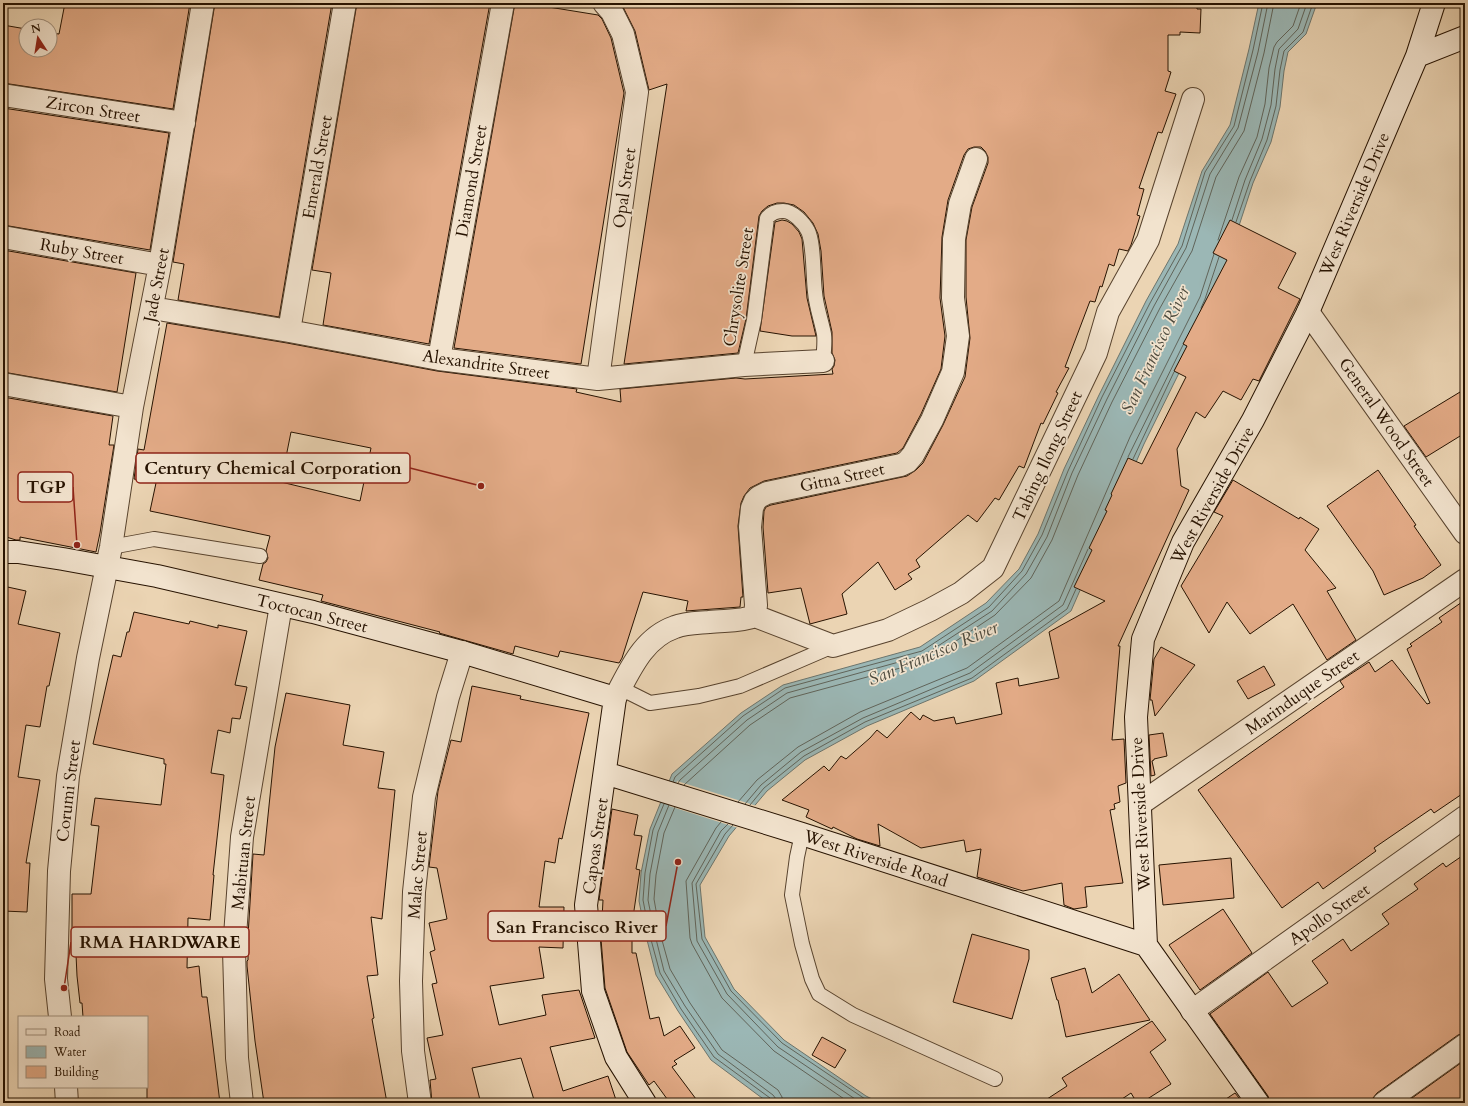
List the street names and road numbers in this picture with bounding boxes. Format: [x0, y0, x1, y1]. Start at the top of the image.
street label: Zircon Street [44, 91, 142, 128]
street label: Emerald Street [297, 113, 338, 221]
street label: Diamond Street [450, 122, 493, 239]
street label: West Riverside Drive [1313, 129, 1395, 281]
street label: Opal Street [607, 146, 642, 230]
street label: Chrysolite Street [718, 225, 759, 348]
street label: Ruby Street [38, 233, 126, 270]
street label: Jade Street [137, 245, 175, 327]
street label: Alexandrite Street [421, 344, 552, 385]
street label: General Wood Street [1333, 353, 1440, 492]
street label: Tabing Ilong Street [1007, 387, 1088, 525]
street label: West Riverside Drive [1165, 422, 1260, 569]
street label: Gitna Street [798, 457, 887, 498]
street label: Toctocan Street [254, 589, 371, 639]
street label: Marinduque Street [1241, 644, 1364, 740]
street label: West Riverside Drive [1125, 736, 1156, 893]
street label: Corumi Street [51, 738, 86, 843]
street label: Mabituan Street [226, 794, 261, 911]
street label: Capoas Street [577, 796, 614, 896]
street label: West Riverside Road [800, 824, 951, 893]
street label: Malac Street [402, 829, 433, 920]
street label: Apollo Street [1284, 878, 1375, 951]

